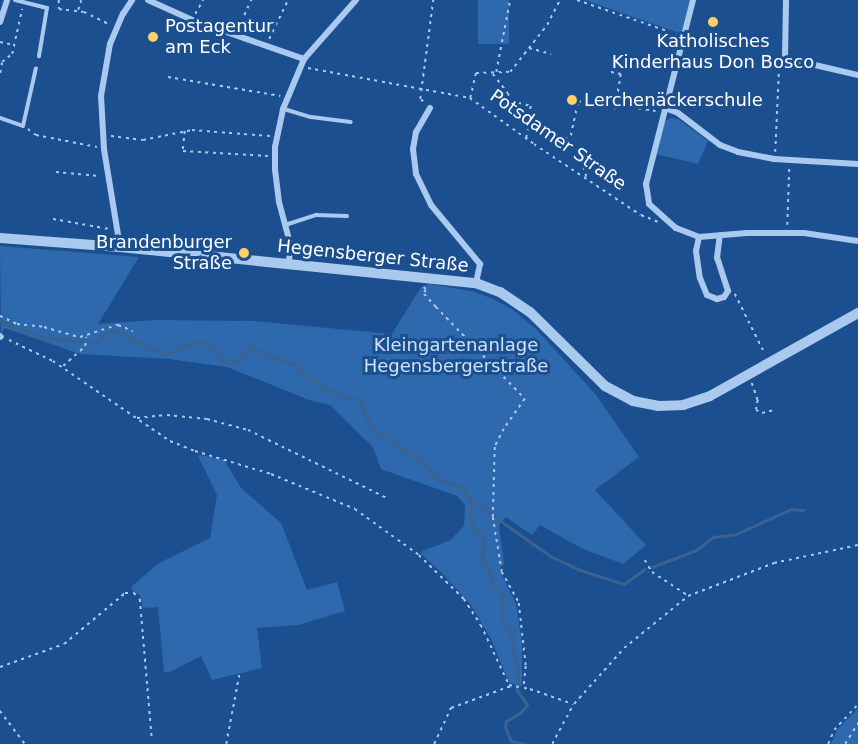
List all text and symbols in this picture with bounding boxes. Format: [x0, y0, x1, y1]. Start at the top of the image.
marker: Katholisches Kinderhaus Don Bosco [706, 15, 720, 29]
place label: Postagentur am Eck [165, 16, 273, 58]
marker: Postagentur am Eck [146, 30, 160, 44]
place label: Katholisches Kinderhaus Don Bosco [612, 31, 814, 74]
street label: Potsdamer Straße [486, 85, 630, 195]
place label: Lerchenäckerschule [584, 89, 763, 111]
marker: Lerchenäckerschule [565, 93, 579, 107]
place label: Brandenburger Straße [96, 232, 232, 274]
street label: Hegensberger Straße [276, 235, 470, 277]
marker: Brandenburger Straße [237, 246, 251, 260]
park label: Kleingartenanlage Hegensbergerstraße [364, 335, 548, 378]

